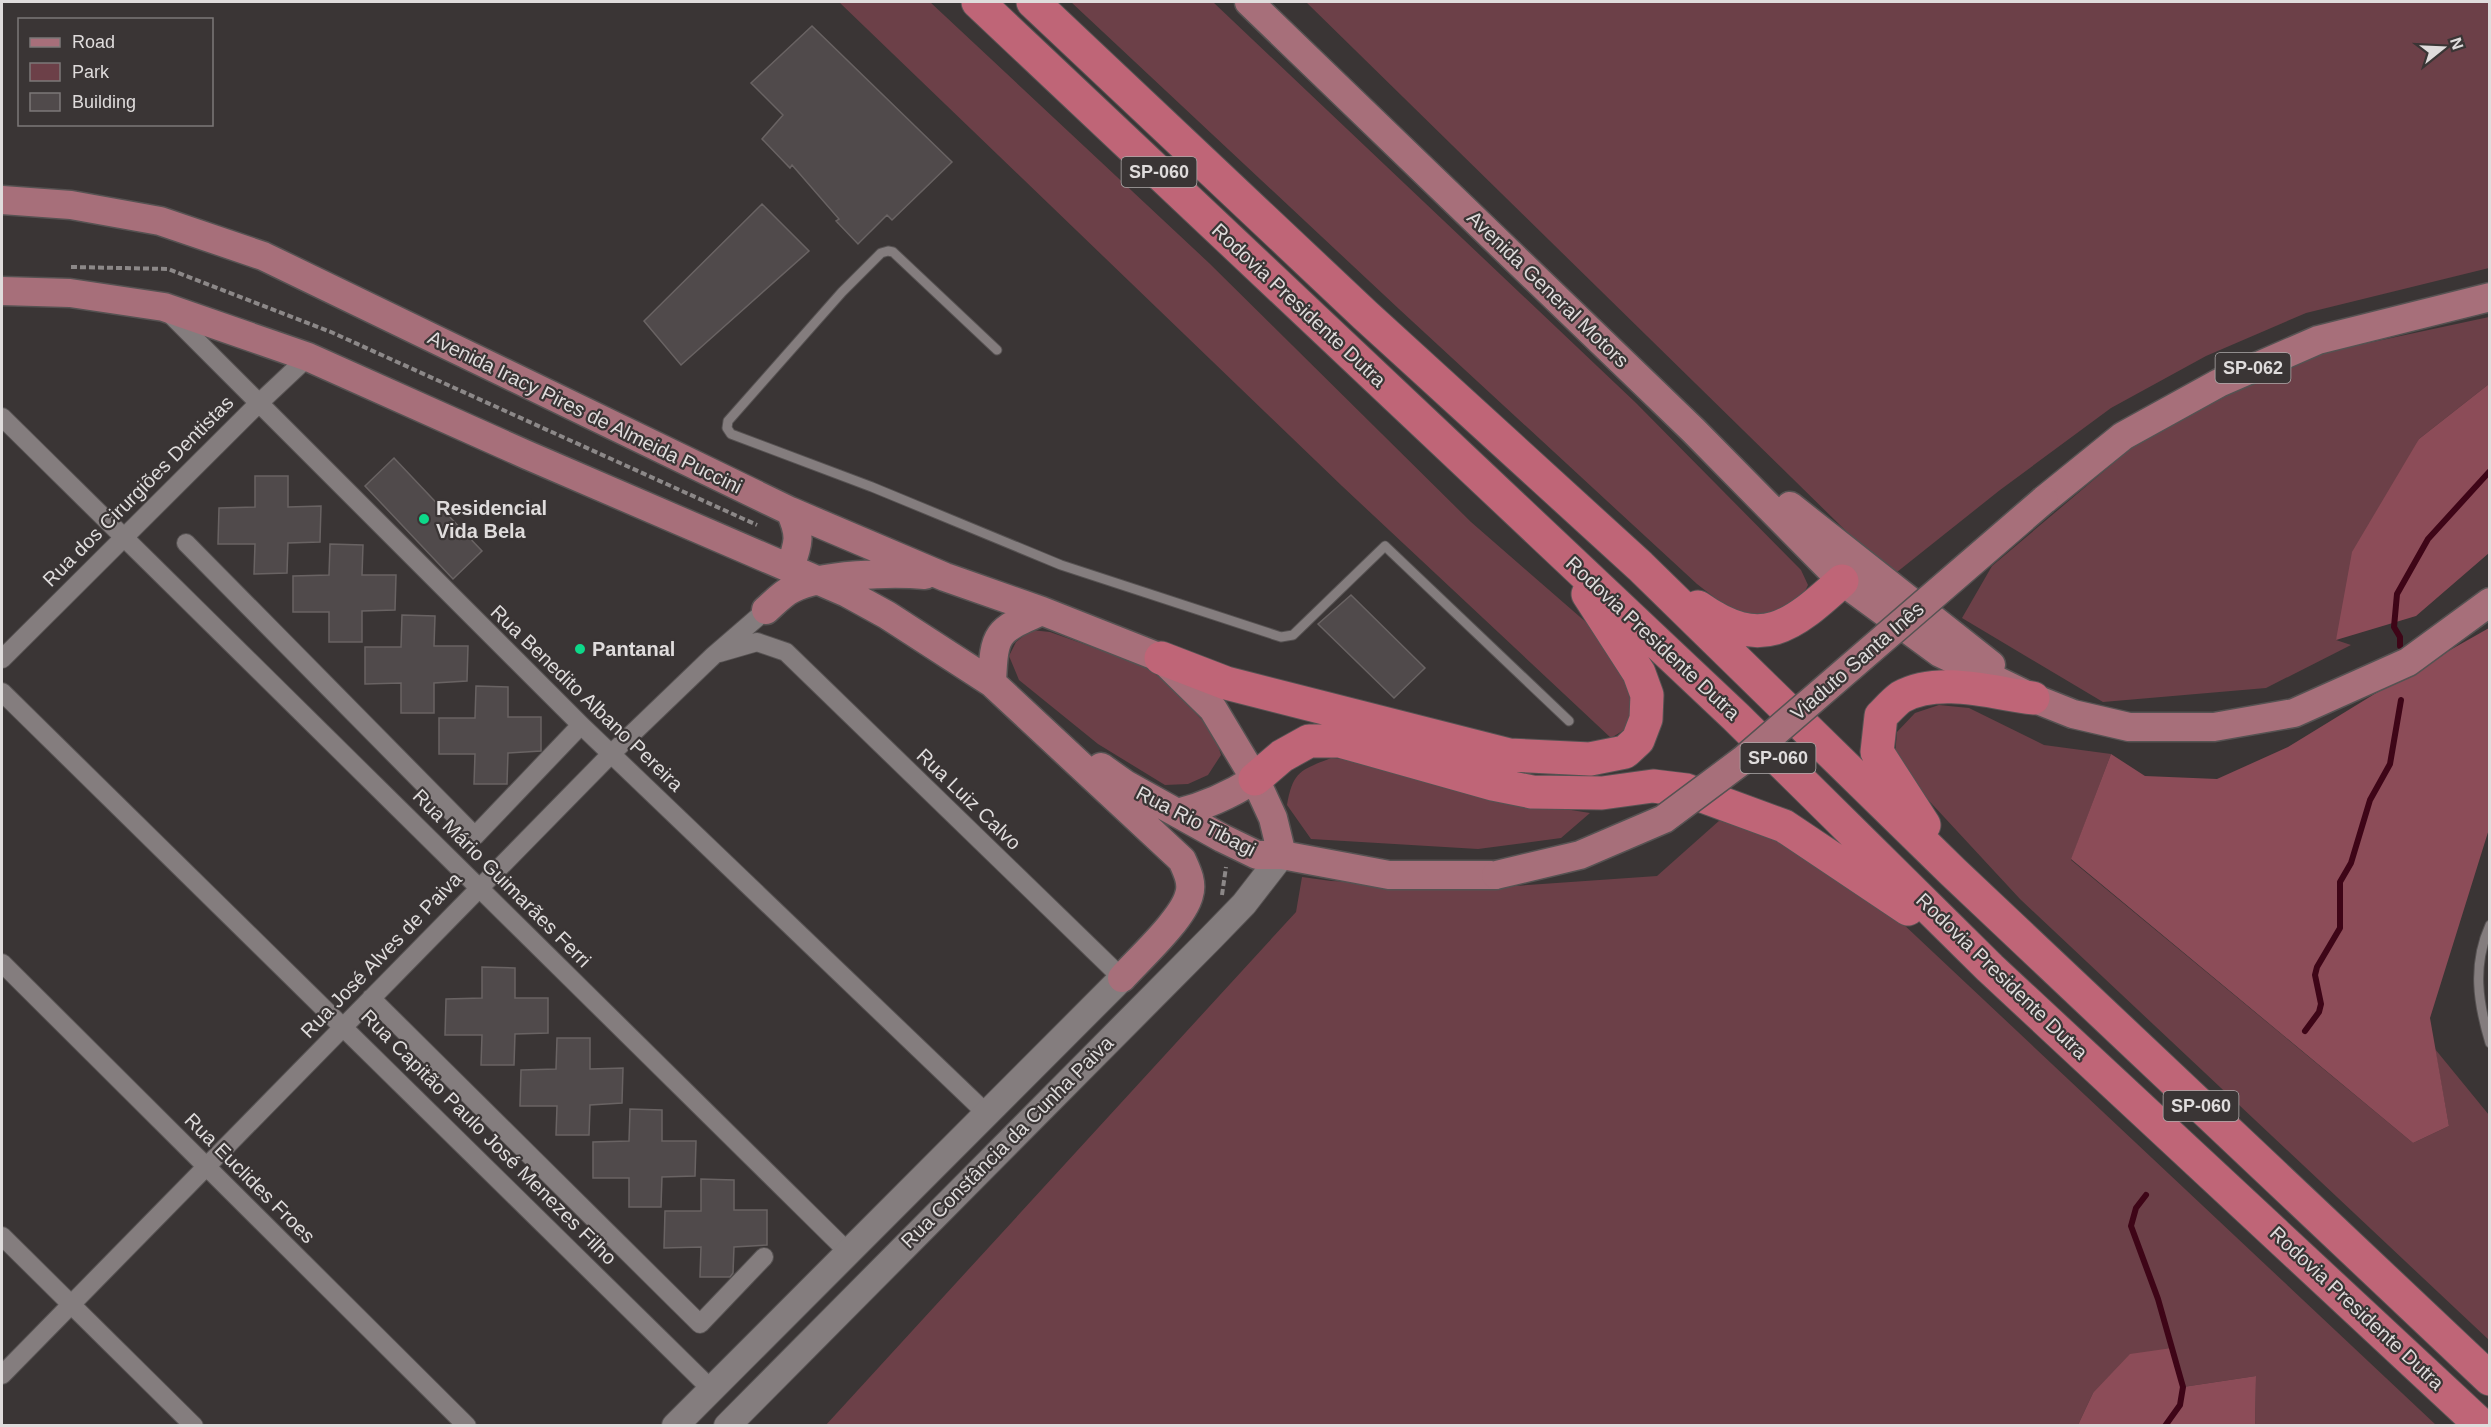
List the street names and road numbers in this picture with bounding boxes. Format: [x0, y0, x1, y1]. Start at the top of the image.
road number: SP-060 [1122, 157, 1196, 187]
street label: Avenida General Motors [1463, 206, 1633, 372]
street label: Rodovia Presidente Dutra [1208, 219, 1391, 392]
street label: Avenida Iracy Pires de Almeida Puccini [424, 326, 746, 498]
road number: SP-062 [2216, 353, 2290, 383]
street label: Rua dos Cirurgiões Dentistas [38, 391, 238, 591]
street label: Rodovia Presidente Dutra [1562, 552, 1745, 725]
street label: Viaduto Santa Inês [1786, 597, 1928, 725]
street label: Rua Benedito Albano Pereira [487, 600, 688, 796]
road number: SP-060 [1740, 743, 1816, 773]
street label: Rua Luiz Calvo [913, 744, 1025, 854]
street label: Rua Rio Tibagi [1133, 781, 1259, 861]
street label: Rua Mário Guimarães Ferri [409, 785, 595, 971]
street label: Rua José Alves de Paiva [296, 867, 466, 1042]
street label: Rodovia Presidente Dutra [1912, 889, 2093, 1064]
street label: Rua Capitão Paulo José Menezes Filho [357, 1005, 621, 1269]
street label: Rua Constância da Cunha Paiva [897, 1031, 1118, 1252]
road number: SP-060 [2164, 1091, 2238, 1121]
street label: Rua Euclides Froes [181, 1109, 319, 1247]
street label: Rodovia Presidente Dutra [2266, 1222, 2449, 1395]

